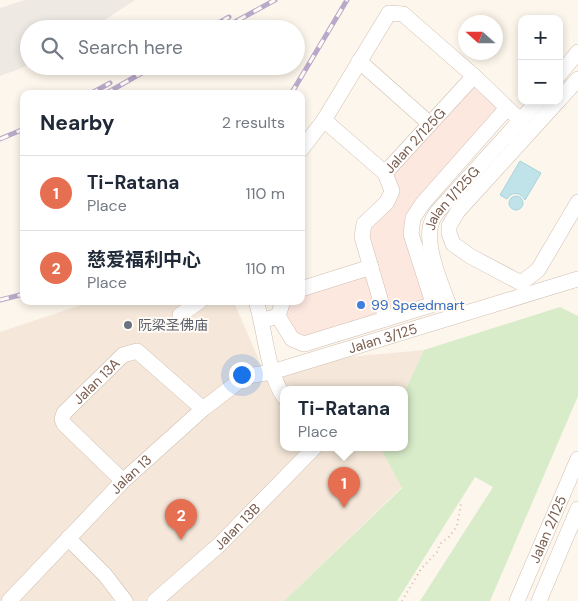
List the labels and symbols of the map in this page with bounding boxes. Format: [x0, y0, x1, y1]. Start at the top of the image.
north arrow [458, 15, 503, 60]
street label: Jalan 2/125G [380, 104, 449, 177]
street label: Jalan 1/125G [421, 162, 483, 232]
place label: 99 Speedmart [371, 296, 465, 314]
marker: 99 Speedmart [355, 299, 367, 311]
place label: 阮梁圣佛庙 [138, 316, 208, 334]
marker: 阮梁圣佛庙 [122, 319, 134, 331]
street label: Jalan 3/125 [346, 319, 419, 357]
street label: Jalan 13A [69, 354, 123, 408]
your location [229, 362, 255, 388]
street label: Jalan 13 [107, 451, 155, 498]
pin: 1 [328, 467, 360, 508]
street label: Jalan 2/125 [525, 493, 570, 566]
pin: 2 [165, 499, 197, 540]
street label: Jalan 13B [210, 499, 264, 554]

